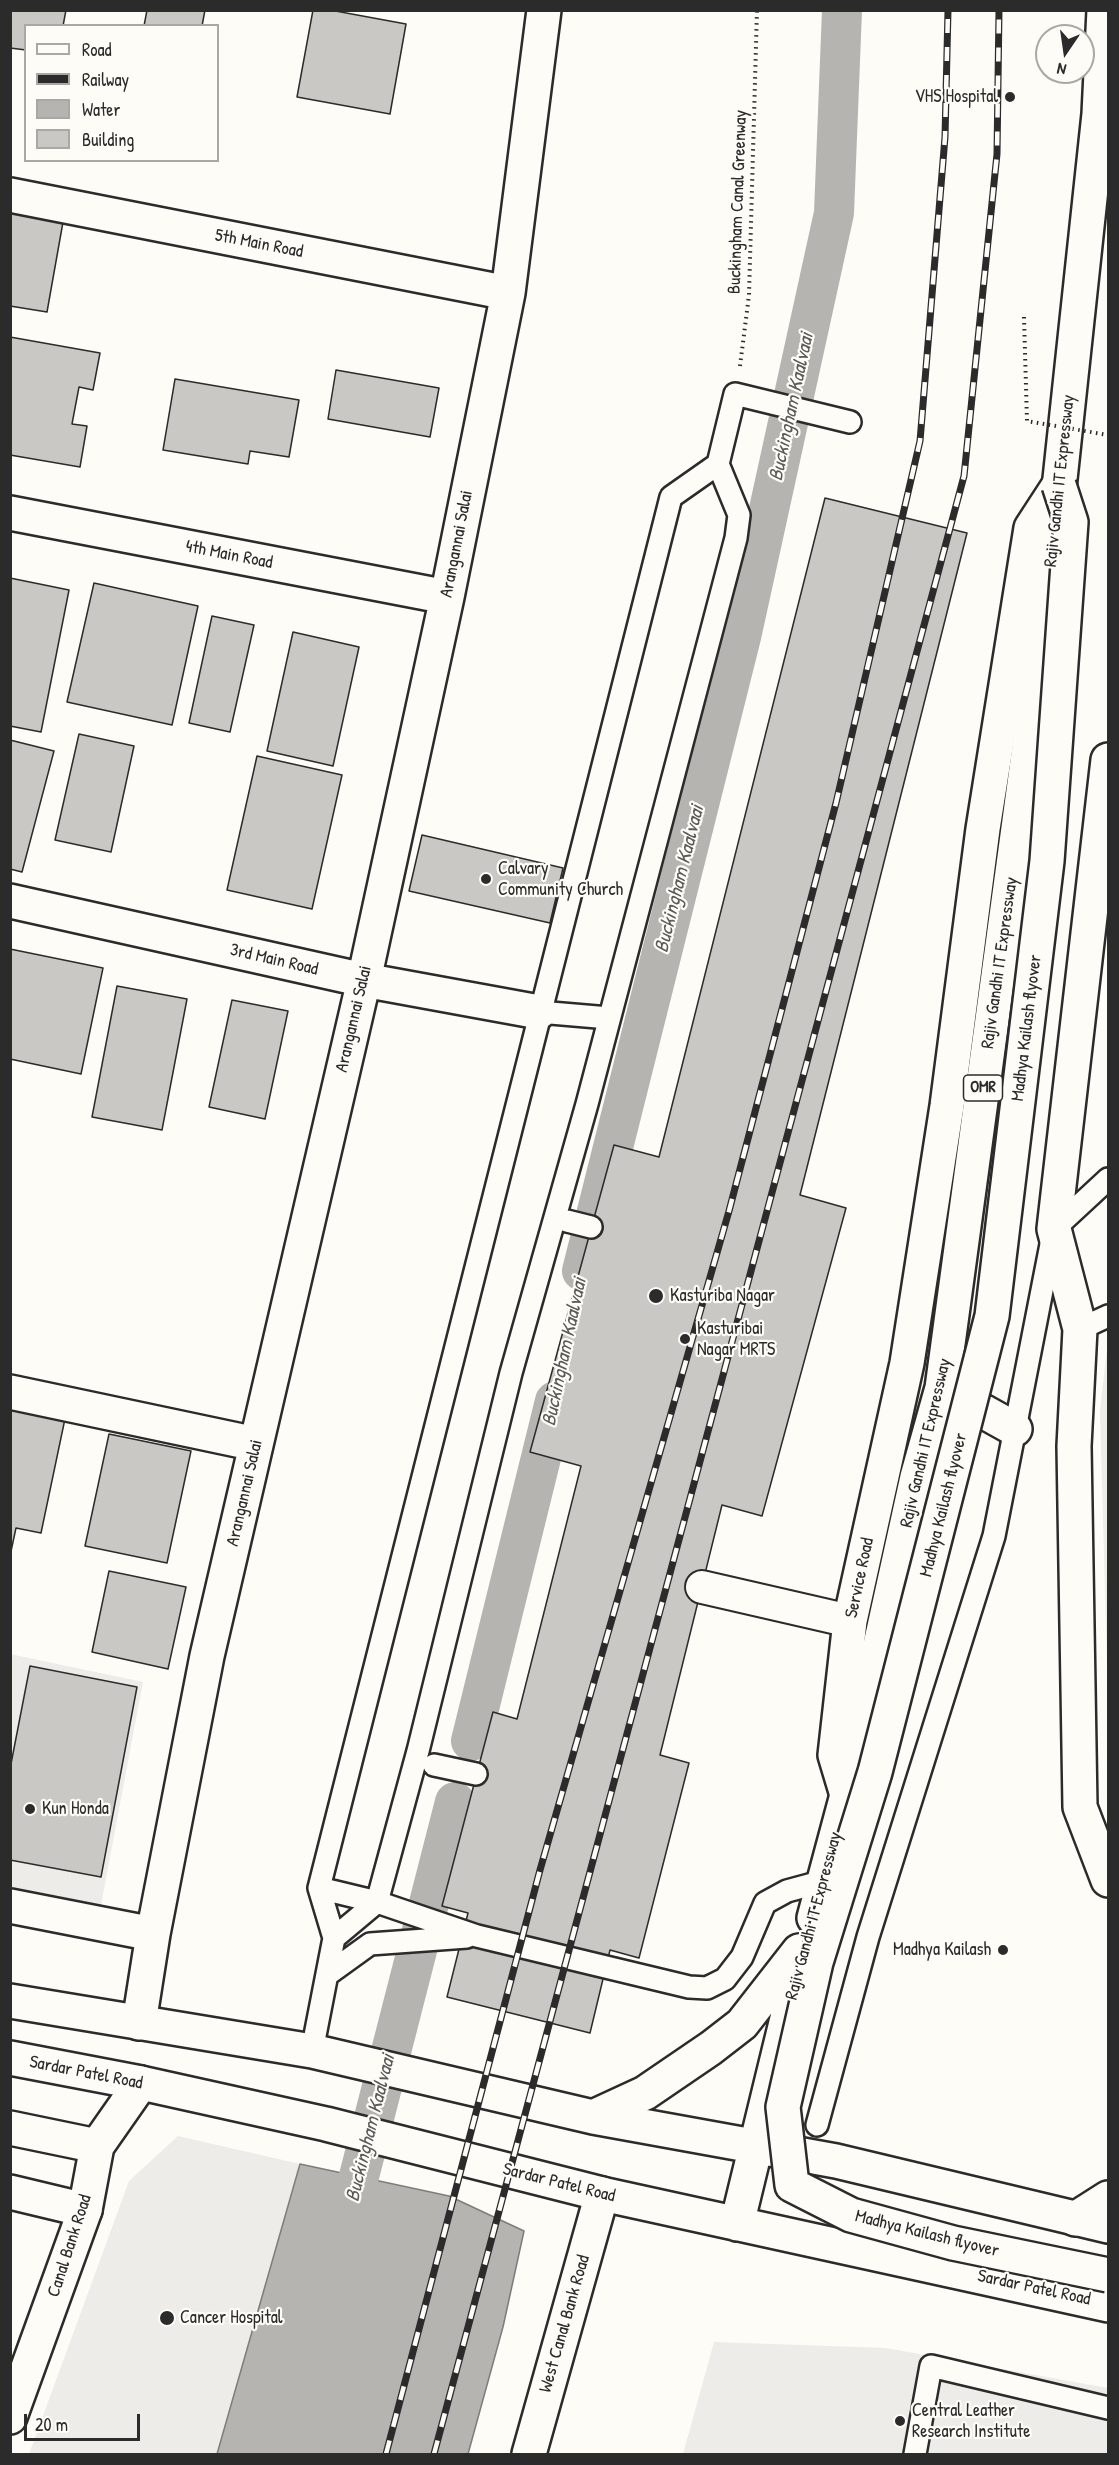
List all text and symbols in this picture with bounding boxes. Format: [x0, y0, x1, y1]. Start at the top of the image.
legend [24, 24, 219, 162]
north arrow [1035, 24, 1095, 84]
text: Road [82, 37, 112, 62]
text: N [1055, 58, 1068, 81]
text: Railway [82, 67, 129, 92]
place label: VHS Hospital [915, 86, 998, 108]
marker: VHS Hospital [1003, 90, 1017, 104]
text: Water [82, 97, 120, 122]
street label: Buckingham Canal Greenway [724, 110, 752, 294]
text: Building [82, 127, 134, 152]
street label: 5th Main Road [213, 225, 305, 263]
water label: Buckingham Kaalvaai [765, 331, 819, 483]
street label: Rajiv Gandhi IT Expressway [1040, 394, 1080, 568]
street label: Arangannai Salai [436, 489, 478, 599]
street label: 4th Main Road [184, 536, 274, 574]
water label: Buckingham Kaalvaai [650, 803, 710, 955]
place label: Calvary Community Church [498, 858, 623, 900]
marker: Calvary Community Church [479, 872, 493, 886]
street label: Rajiv Gandhi IT Expressway [977, 876, 1023, 1050]
street label: 3rd Main Road [228, 939, 320, 981]
street label: Madhya Kailash flyover [1007, 953, 1047, 1103]
street label: Arangannai Salai [331, 964, 377, 1074]
road number: OMR [964, 1075, 1002, 1101]
water label: Buckingham Kaalvaai [538, 1276, 592, 1428]
place label: Kasturiba Nagar [670, 1285, 775, 1307]
marker: Kasturiba Nagar [647, 1287, 665, 1305]
place label: Kasturibai Nagar MRTS [697, 1318, 775, 1360]
marker: Kasturibai Nagar MRTS [678, 1332, 692, 1346]
street label: Rajiv Gandhi IT Expressway [896, 1356, 956, 1530]
street label: Madhya Kailash flyover [916, 1431, 972, 1579]
street label: Arangannai Salai [222, 1438, 268, 1548]
street label: Service Road [841, 1536, 879, 1620]
place label: Kun Honda [42, 1798, 109, 1820]
marker: Kun Honda [23, 1802, 37, 1816]
street label: Rajiv Gandhi IT Expressway [781, 1830, 847, 2002]
place label: Madhya Kailash [893, 1939, 991, 1961]
marker: Madhya Kailash [996, 1943, 1010, 1957]
street label: Sardar Patel Road [28, 2051, 144, 2095]
water label: Buckingham Kaalvaai [341, 2052, 401, 2204]
street label: Sardar Patel Road [501, 2159, 617, 2207]
street label: Canal Bank Road [43, 2192, 97, 2300]
street label: Madhya Kailash flyover [853, 2206, 1001, 2262]
street label: West Canal Bank Road [535, 2253, 595, 2395]
street label: Sardar Patel Road [976, 2265, 1092, 2311]
place label: Cancer Hospital [180, 2307, 283, 2329]
marker: Cancer Hospital [158, 2309, 176, 2327]
place label: Central Leather Research Institute [912, 2400, 1030, 2442]
scale bar [27, 2402, 142, 2440]
text: 20 m [35, 2412, 68, 2437]
marker: Central Leather Research Institute [893, 2414, 907, 2428]

